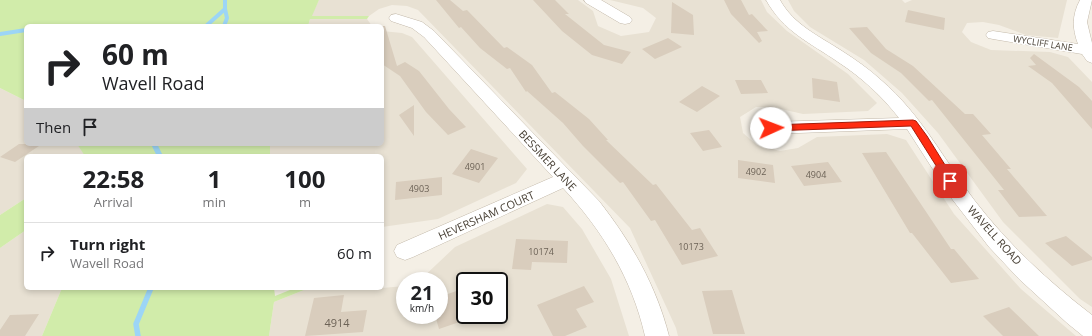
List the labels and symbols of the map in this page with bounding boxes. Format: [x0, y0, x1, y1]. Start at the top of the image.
street label: WYCLIFF LANE [1012, 32, 1074, 54]
position arrow [750, 107, 792, 149]
street label: BESSMER LANE [516, 126, 580, 194]
house number: 4901 [465, 160, 485, 173]
pin [933, 164, 967, 198]
house number: 4902 [746, 165, 766, 178]
house number: 4904 [806, 168, 826, 181]
house number: 4903 [409, 182, 429, 195]
street label: HEVERSHAM COURT [435, 187, 537, 243]
street label: WAVELL ROAD [965, 202, 1025, 268]
house number: 10173 [678, 240, 704, 253]
house number: 10174 [528, 245, 554, 258]
speed limit sign: 30 [456, 272, 508, 324]
house number: 4914 [324, 315, 350, 330]

